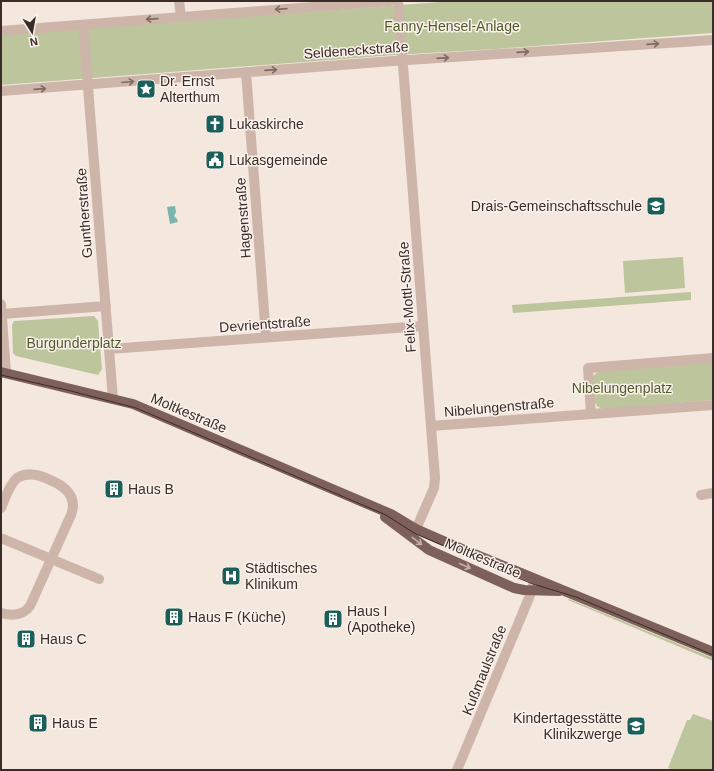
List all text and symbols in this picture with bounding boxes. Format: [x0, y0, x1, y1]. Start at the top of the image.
one-way arrow [275, 6, 288, 13]
north arrow [12, 12, 52, 52]
one-way arrow [146, 16, 159, 23]
park label: Fanny-Hensel-Anlage [384, 18, 520, 34]
text: N [29, 35, 39, 48]
street label: Seldeneckstraße [303, 38, 409, 62]
one-way arrow [646, 40, 659, 47]
one-way arrow [516, 49, 529, 56]
one-way arrow [436, 54, 449, 61]
one-way arrow [264, 66, 277, 73]
place label: Dr. Ernst Alterthum [160, 73, 220, 105]
one-way arrow [121, 78, 134, 85]
place icon: Dr. Ernst Alterthum [135, 78, 157, 100]
one-way arrow [33, 85, 46, 92]
church icon: Lukaskirche [204, 113, 226, 135]
place label: Lukaskirche [229, 116, 304, 132]
public building icon: Lukasgemeinde [204, 149, 226, 171]
place label: Lukasgemeinde [229, 152, 328, 168]
street label: Guntherstraße [73, 167, 95, 259]
street label: Hagenstraße [232, 177, 254, 259]
school or university icon: Drais-Gemeinschaftsschule [645, 195, 667, 217]
place label: Drais-Gemeinschaftsschule [471, 198, 642, 214]
street label: Felix-Mottl-Straße [395, 241, 419, 353]
street label: Devrientstraße [219, 313, 312, 335]
park label: Burgunderplatz [27, 335, 121, 351]
park label: Nibelungenplatz [572, 380, 672, 396]
street label: Moltkestraße [149, 390, 230, 436]
street label: Nibelungenstraße [443, 394, 555, 420]
building icon: Haus B [103, 478, 125, 500]
place label: Haus B [128, 481, 174, 497]
street label: Moltkestraße [443, 535, 524, 581]
one-way arrow [411, 536, 422, 545]
place label: Städtisches Klinikum [245, 560, 317, 592]
one-way arrow [458, 563, 470, 570]
hospital icon: Städtisches Klinikum [220, 565, 242, 587]
place label: Haus I (Apotheke) [347, 603, 415, 635]
building icon: Haus F (Küche) [163, 606, 185, 628]
building icon: Haus I (Apotheke) [322, 608, 344, 630]
place label: Haus F (Küche) [188, 609, 286, 625]
street label: Kußmaulstraße [459, 622, 509, 717]
building icon: Haus C [15, 628, 37, 650]
place label: Haus C [40, 631, 87, 647]
place label: Kindertagesstätte Klinikzwerge [513, 710, 622, 742]
building icon: Haus E [27, 712, 49, 734]
place label: Haus E [52, 715, 98, 731]
school or university icon: Kindertagesstätte Klinikzwerge [625, 715, 647, 737]

